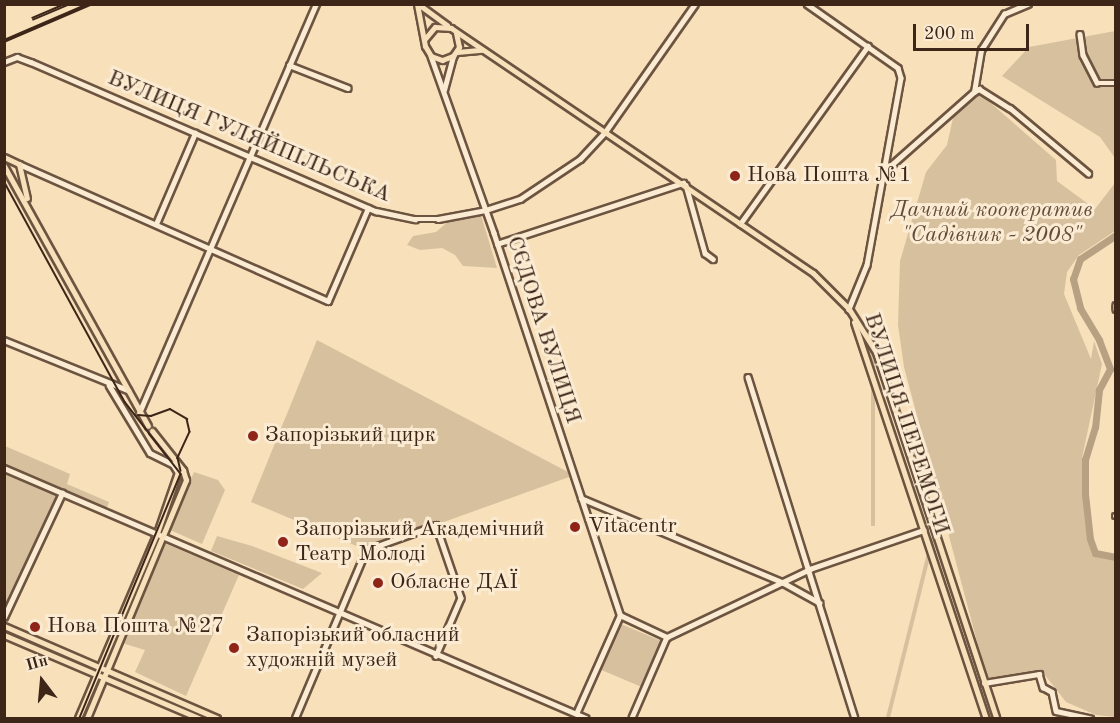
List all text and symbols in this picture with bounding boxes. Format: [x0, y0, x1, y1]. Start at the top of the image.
scale bar [916, 12, 1032, 50]
text: 200 m [924, 25, 975, 43]
street label: ВУЛИЦЯ ГУЛЯЙПІЛЬСЬКА [103, 65, 395, 209]
place label: Нова Пошта №1 [747, 163, 912, 189]
marker: Нова Пошта №1 [728, 169, 742, 183]
park label: Дачний кооператив "Садівник - 2008" [891, 197, 1093, 248]
street label: СЄДОВА ВУЛИЦЯ [500, 233, 586, 427]
street label: ВУЛИЦЯ ПЕРЕМОГИ [858, 310, 954, 538]
place label: Запорізький цирк [265, 423, 436, 449]
marker: Запорізький цирк [246, 429, 260, 443]
place label: Vitacentr [588, 514, 677, 540]
place label: Запорізький Академічний Театр Молоді [295, 516, 544, 568]
marker: Vitacentr [566, 518, 584, 536]
marker: Запорізький Академічний Театр Молоді [276, 535, 290, 549]
place label: Обласне ДАЇ [390, 570, 518, 596]
marker: Обласне ДАЇ [371, 576, 385, 590]
place label: Нова Пошта №27 [47, 614, 224, 640]
marker: Нова Пошта №27 [28, 620, 42, 634]
place label: Запорізький обласний художній музей [246, 622, 460, 674]
marker: Запорізький обласний художній музей [227, 641, 241, 655]
north arrow [12, 651, 72, 711]
text: Пн [24, 653, 50, 674]

